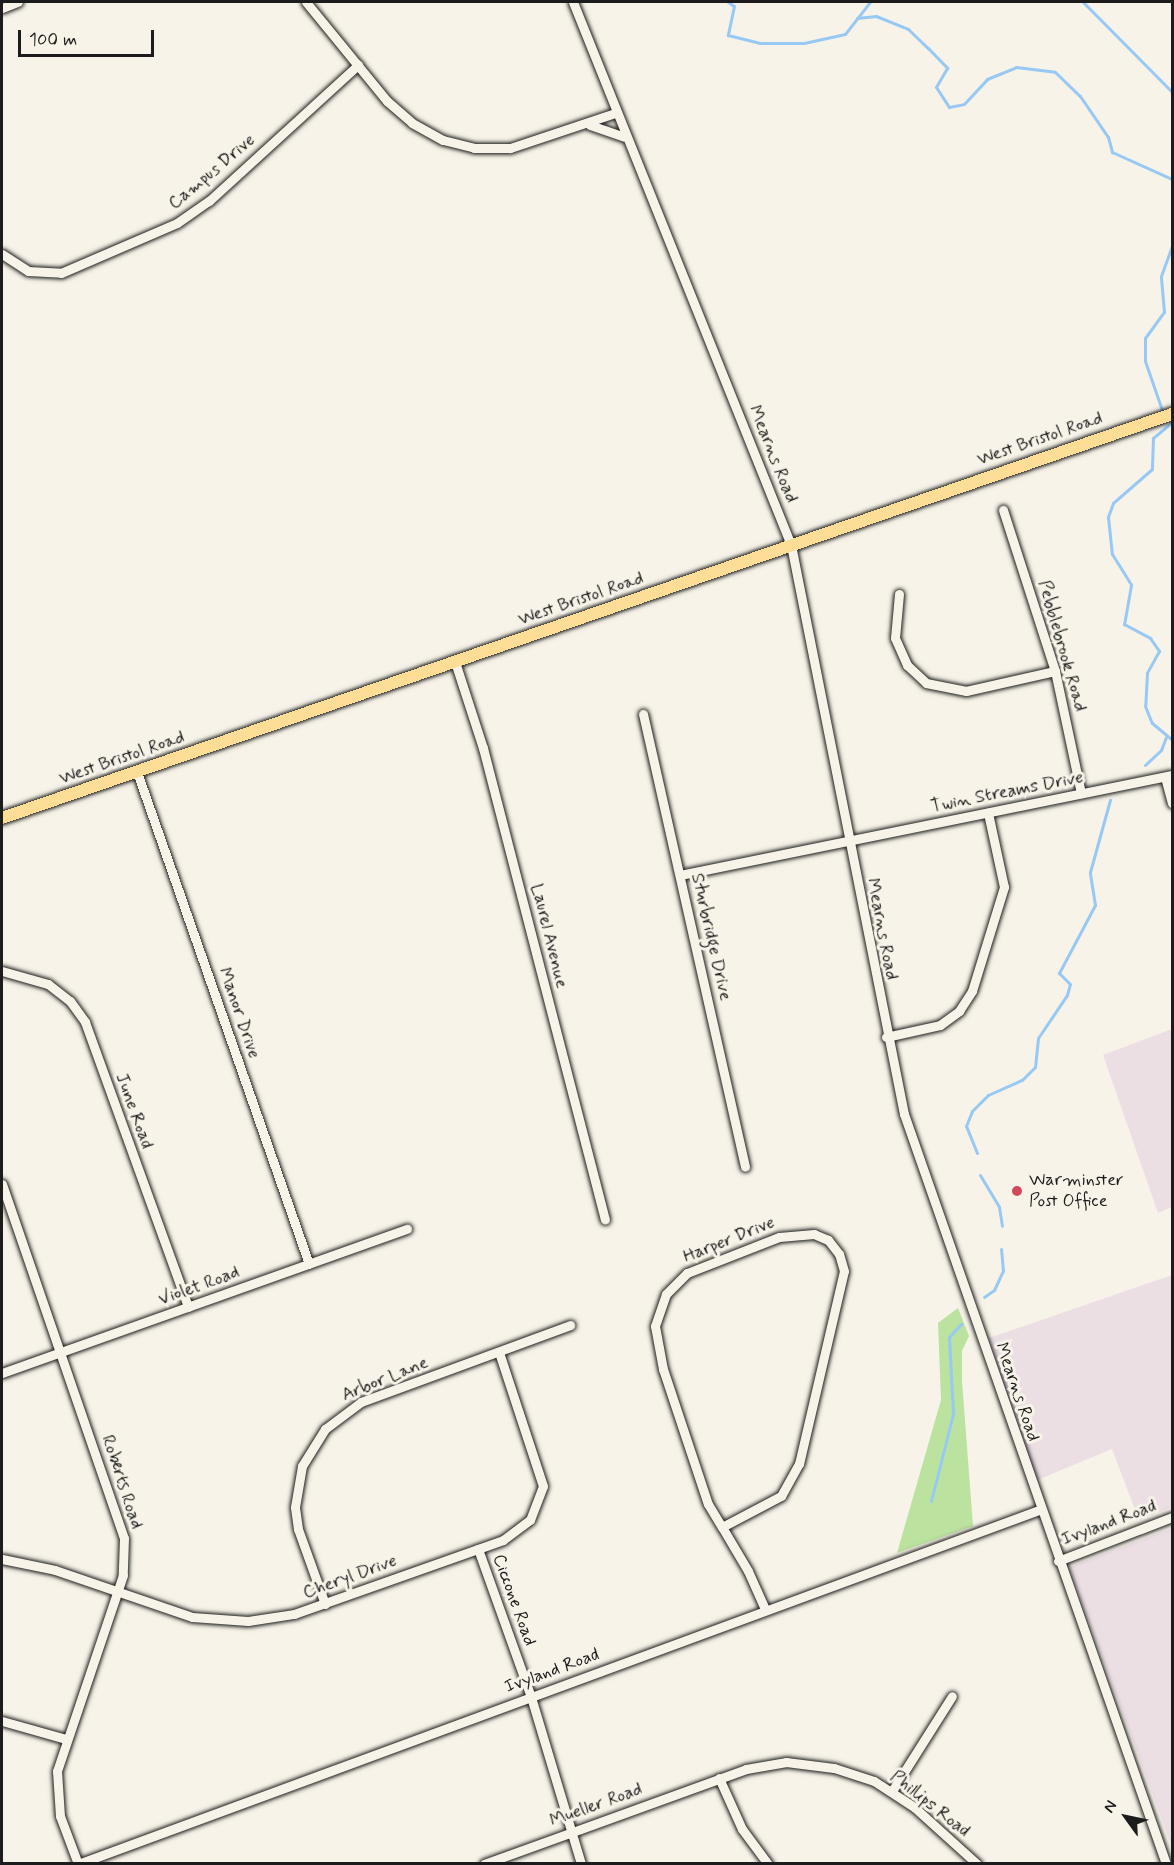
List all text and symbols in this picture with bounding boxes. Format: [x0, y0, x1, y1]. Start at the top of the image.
scale bar [21, 18, 158, 56]
text: 100 m [29, 28, 77, 52]
street label: Campus Drive [165, 130, 259, 214]
street label: Mearns Road [744, 402, 802, 506]
street label: West Bristol Road [975, 408, 1105, 470]
street label: West Bristol Road [516, 568, 646, 630]
street label: Pebblebrook Road [1033, 579, 1091, 713]
street label: West Bristol Road [57, 727, 187, 789]
street label: Twin Streams Drive [930, 767, 1084, 817]
street label: Sturbridge Drive [686, 872, 736, 1002]
street label: Mearns Road [862, 876, 902, 982]
street label: Laurel Avenue [526, 882, 572, 990]
street label: Manor Drive [213, 965, 265, 1061]
street label: June Road [110, 1071, 158, 1151]
place label: Warminster Post Office [1029, 1170, 1124, 1212]
marker: Warminster Post Office [1010, 1184, 1024, 1198]
street label: Harper Drive [681, 1212, 777, 1268]
street label: Violet Road [156, 1261, 242, 1311]
street label: Mearns Road [990, 1340, 1044, 1444]
street label: Arbor Lane [340, 1352, 430, 1406]
street label: Roberts Road [97, 1432, 147, 1532]
street label: Ivyland Road [1059, 1495, 1159, 1551]
street label: Cheryl Drive [301, 1550, 399, 1604]
street label: Ciccone Road [487, 1551, 541, 1649]
street label: Ivyland Road [502, 1644, 602, 1698]
street label: Phillips Road [886, 1766, 974, 1842]
street label: Mueller Road [547, 1778, 645, 1832]
north arrow [1096, 1787, 1156, 1847]
text: N [1099, 1797, 1122, 1817]

